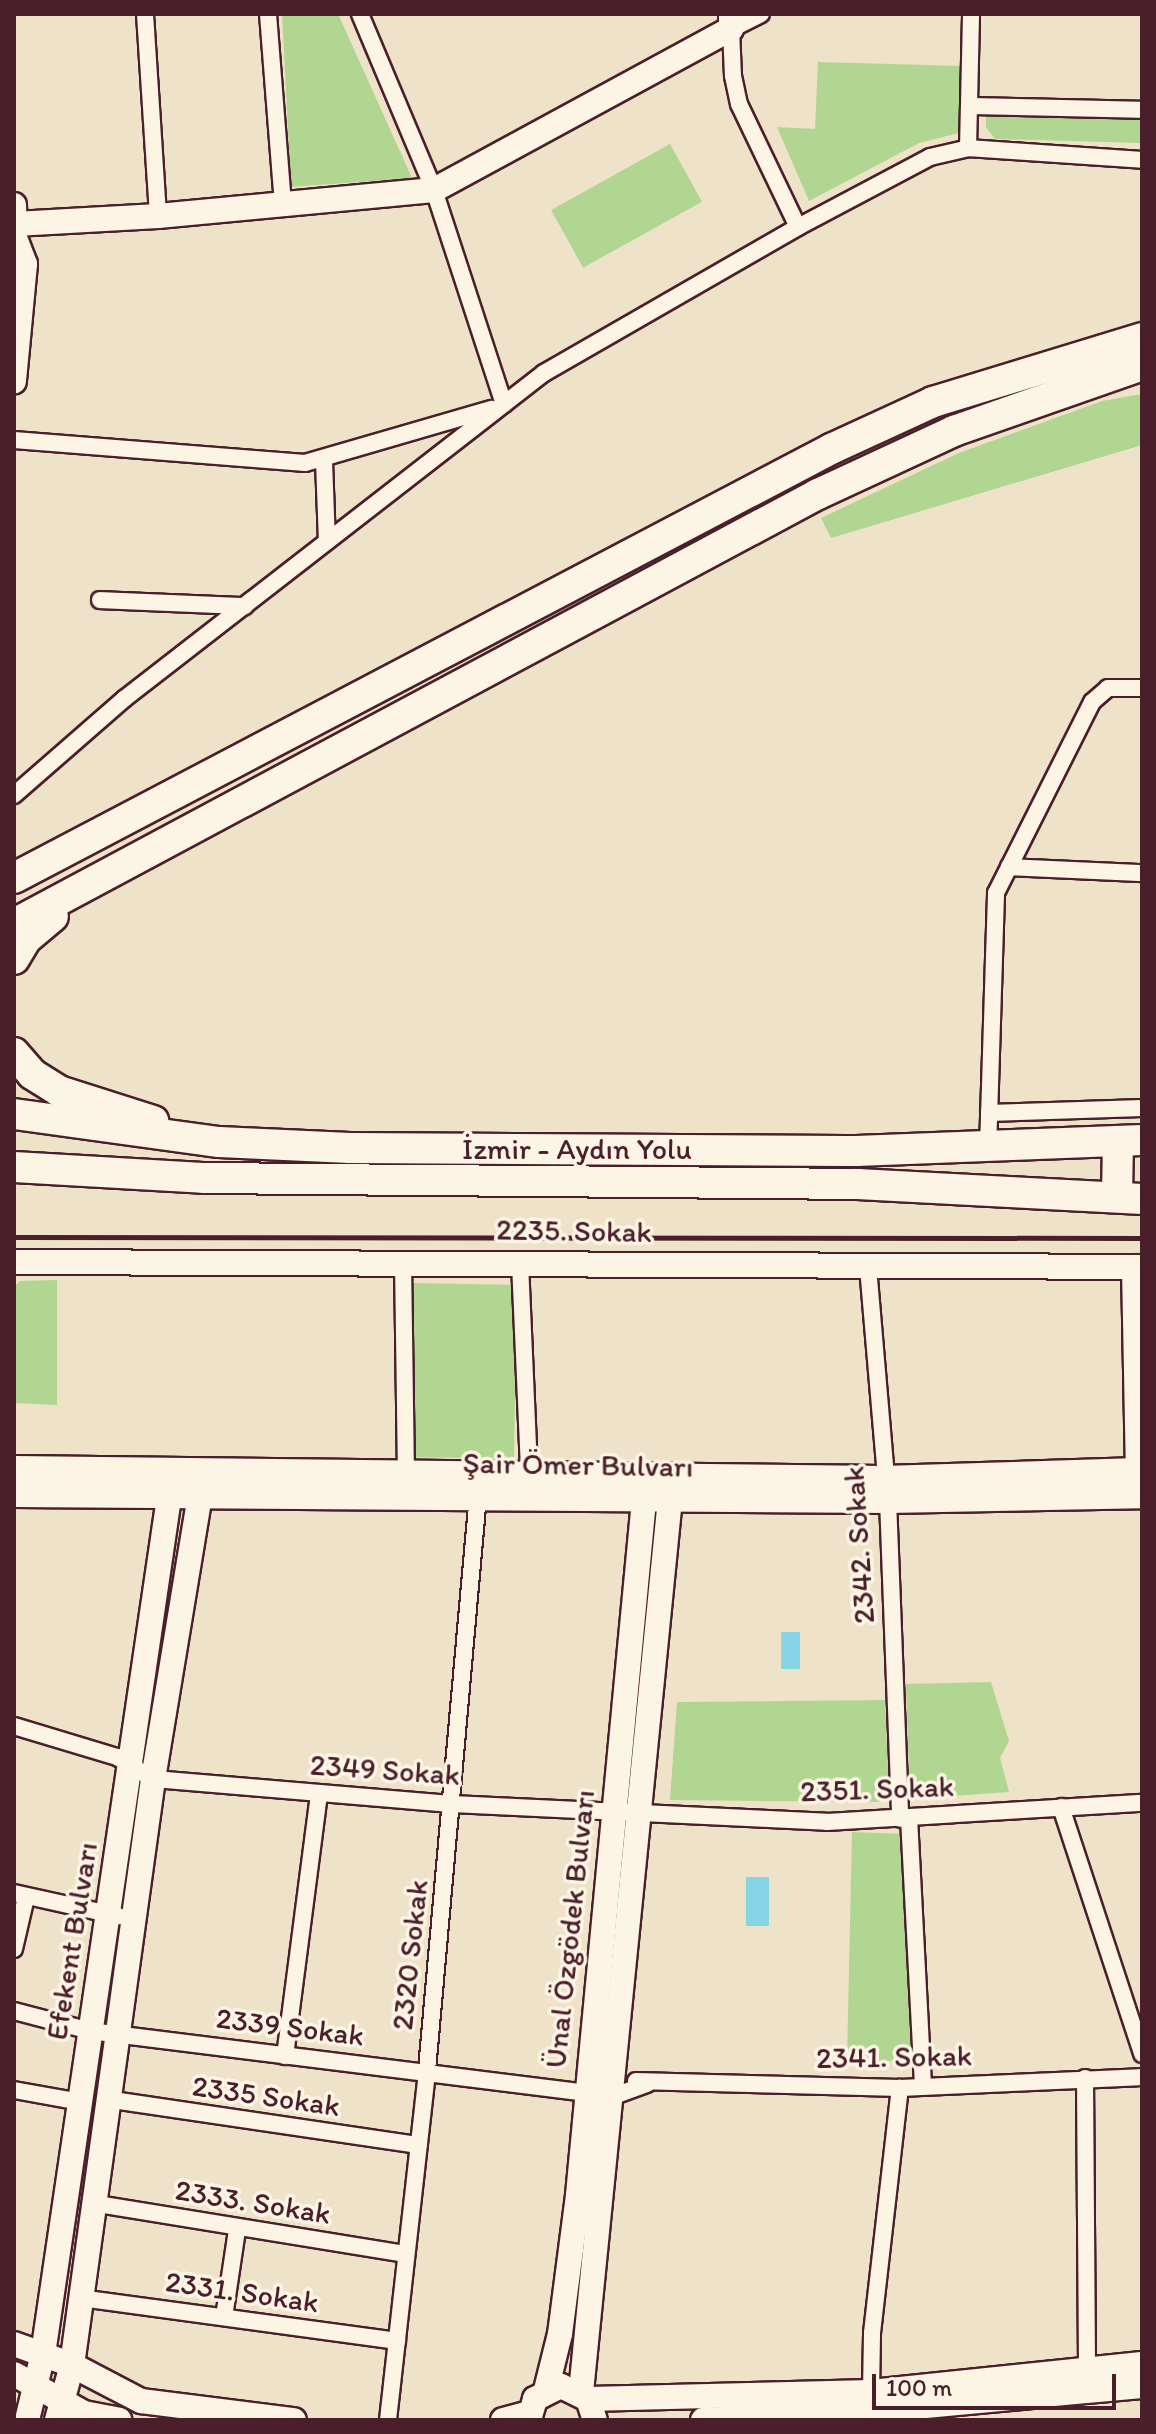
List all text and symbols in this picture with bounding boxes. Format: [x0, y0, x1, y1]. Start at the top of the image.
street label: İzmir - Aydın Yolu [462, 1131, 692, 1167]
street label: 2235. Sokak [496, 1212, 652, 1250]
street label: Şair Ömer Bulvarı [462, 1445, 694, 1485]
street label: 2342. Sokak [836, 1465, 882, 1625]
street label: 2349 Sokak [309, 1747, 461, 1793]
street label: 2351. Sokak [800, 1768, 954, 1810]
street label: Ünal Özgödek Bulvarı [537, 1788, 603, 2070]
street label: Efekent Bulvarı [39, 1840, 105, 2042]
street label: 2320 Sokak [384, 1878, 436, 2032]
street label: 2339 Sokak [214, 2000, 366, 2054]
street label: 2341. Sokak [816, 2038, 972, 2076]
street label: 2335 Sokak [190, 2068, 342, 2124]
street label: 2333. Sokak [173, 2172, 333, 2232]
street label: 2331. Sokak [163, 2263, 321, 2321]
scale bar [876, 2358, 1120, 2408]
text: 100 m [886, 2373, 952, 2402]

